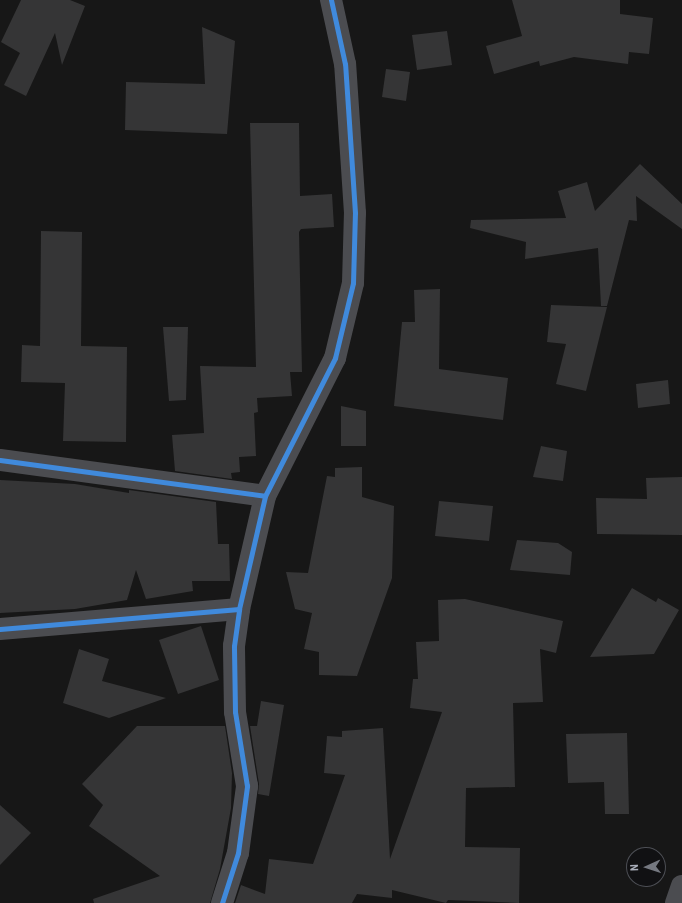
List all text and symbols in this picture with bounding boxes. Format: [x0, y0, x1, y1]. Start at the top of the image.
north arrow [626, 847, 666, 887]
text: N [628, 864, 641, 871]

